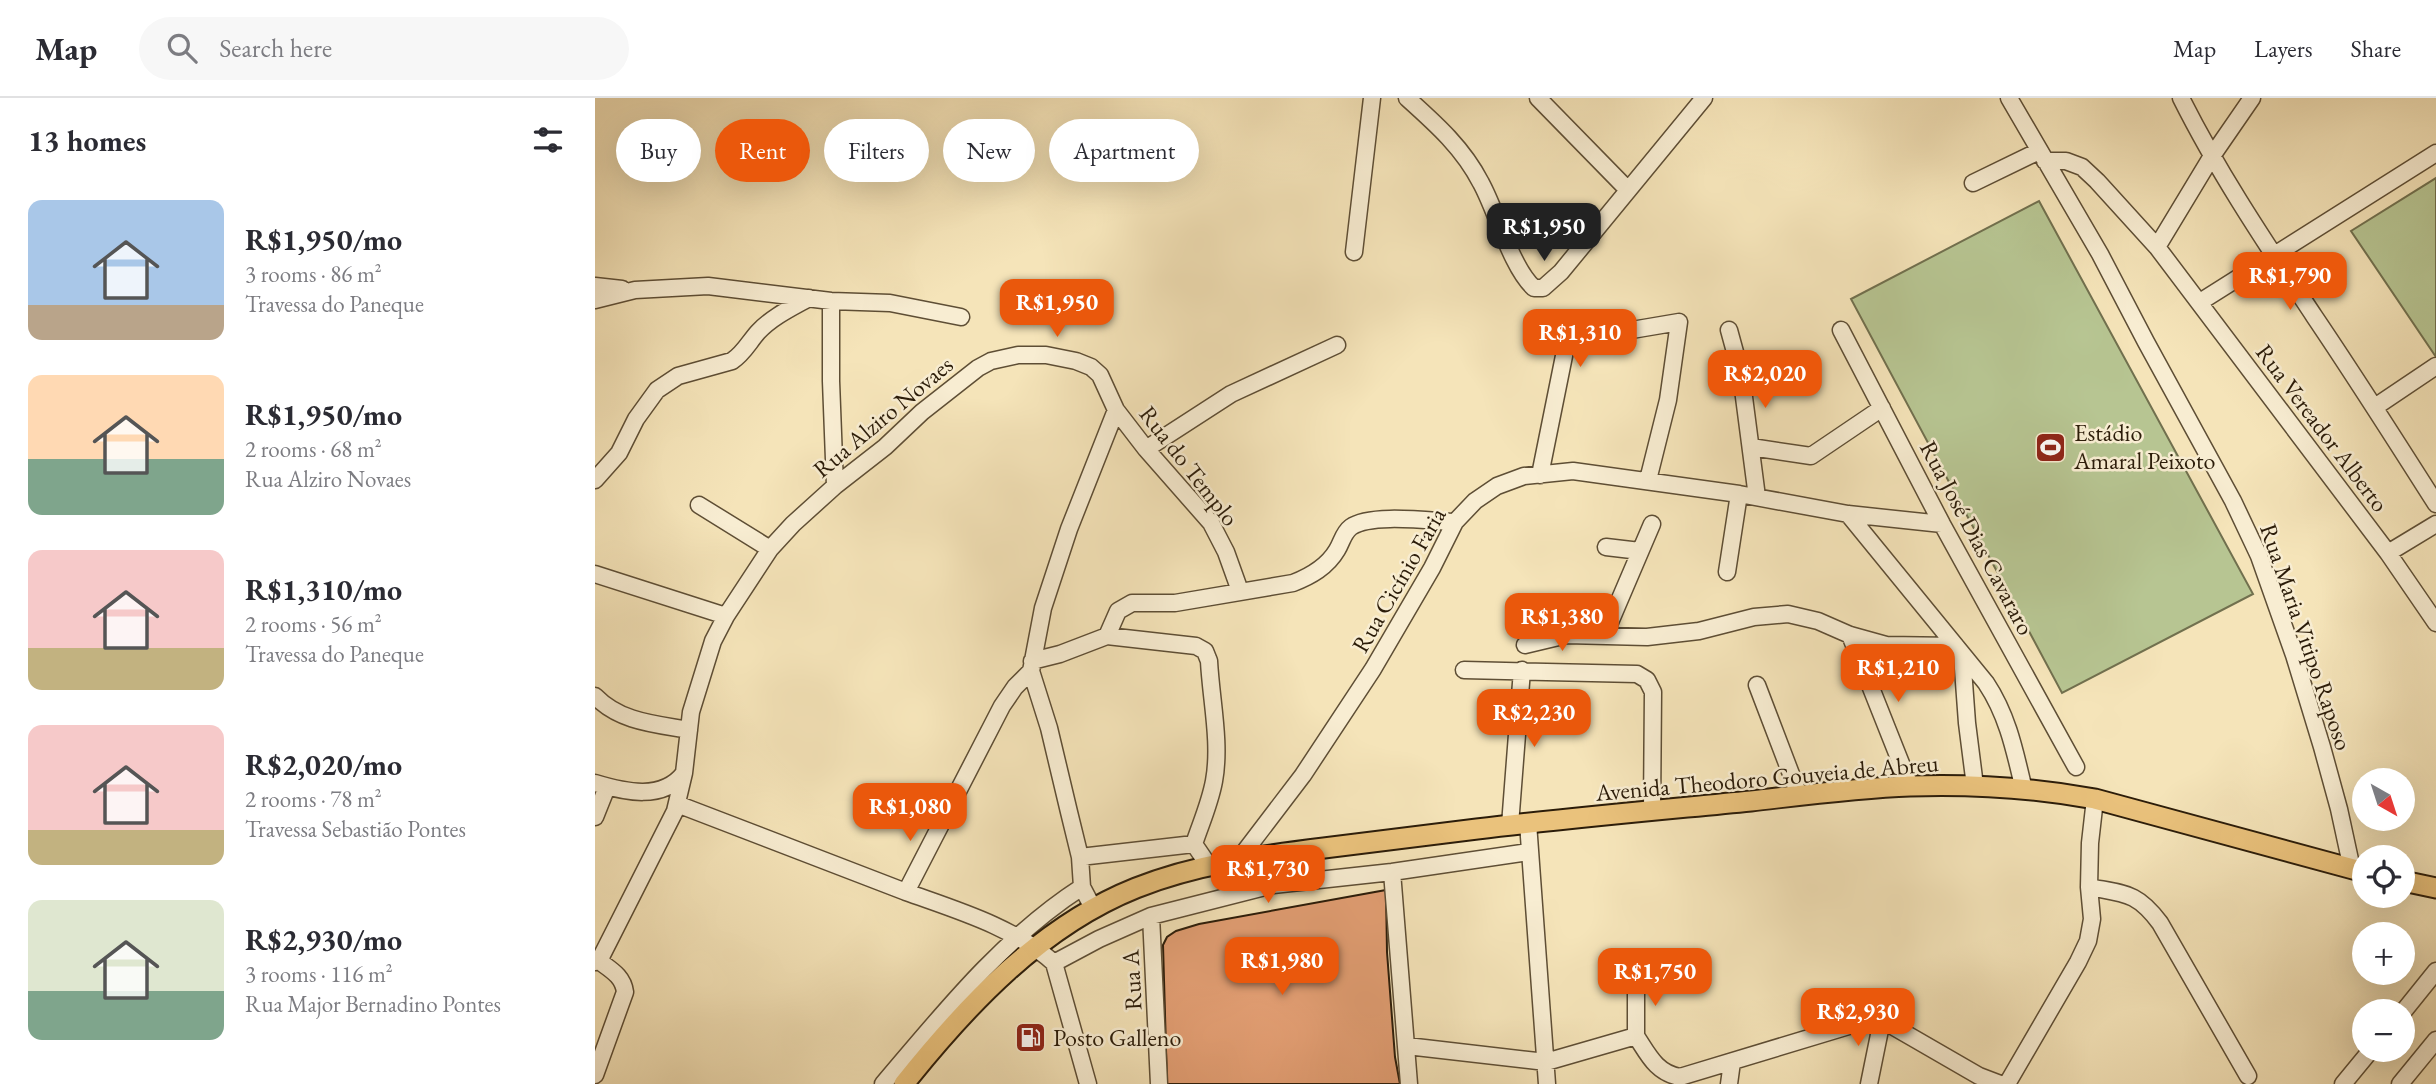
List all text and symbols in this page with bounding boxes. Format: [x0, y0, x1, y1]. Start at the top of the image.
search box [139, 17, 629, 80]
text: Map [35, 27, 97, 70]
icon: search [163, 29, 201, 67]
text: Search here [219, 31, 332, 65]
text: Map [2173, 33, 2216, 64]
text: Layers [2254, 33, 2313, 64]
text: Share [2351, 33, 2401, 64]
chip: Buy [616, 119, 701, 182]
chip: Rent [715, 119, 810, 182]
chip: Filters [824, 119, 929, 182]
chip: New [943, 119, 1035, 182]
chip: Apartment [1049, 119, 1199, 182]
text: 13 homes [28, 121, 146, 160]
icon: filters [529, 121, 567, 159]
pin: R$1,950 [1479, 204, 1609, 263]
text: R$1,950 [1503, 211, 1585, 241]
text: R$1,950/mo [245, 220, 402, 259]
icon: home [84, 228, 168, 312]
pin: R$1,790 [2225, 252, 2355, 312]
text: 3 rooms · 86 m² [245, 259, 382, 289]
text: R$1,790 [2249, 260, 2331, 290]
pin: R$1,950 [992, 280, 1122, 339]
text: R$1,950 [1016, 287, 1098, 317]
text: Travessa do Paneque [245, 289, 424, 319]
pin: R$1,310 [1515, 310, 1645, 369]
text: R$1,310 [1539, 317, 1621, 347]
street label: Rua Vereador Alberto [2249, 337, 2396, 518]
street label: Rua Alziro Novaes [806, 349, 959, 484]
pin: R$2,020 [1700, 350, 1830, 410]
text: R$2,020 [1724, 358, 1806, 388]
text: R$1,950/mo [245, 395, 402, 434]
street label: Rua do Templo [1133, 399, 1246, 532]
icon: home [84, 403, 168, 487]
place label: Estádio Amaral Peixoto [2073, 417, 2215, 476]
sports icon: Estádio Amaral Peixoto [2034, 430, 2068, 464]
text: 2 rooms · 68 m² [245, 434, 382, 464]
street label: Rua José Dias Cavararo [1913, 435, 2042, 640]
text: Rua Alziro Novaes [245, 464, 411, 494]
street label: Rua Cicínio Faria [1345, 501, 1453, 658]
street label: Rua Maria Vitipo Raposo [2253, 519, 2360, 754]
text: R$1,310/mo [245, 570, 402, 609]
icon: home [84, 578, 168, 662]
pin: R$1,380 [1497, 594, 1627, 653]
text: R$1,380 [1521, 601, 1603, 631]
text: 2 rooms · 56 m² [245, 609, 382, 639]
text: Travessa do Paneque [245, 639, 424, 669]
pin: R$1,210 [1833, 644, 1963, 704]
text: R$1,210 [1857, 652, 1939, 682]
pin: R$2,230 [1469, 690, 1599, 749]
text: R$2,230 [1493, 697, 1575, 727]
text: R$2,020/mo [245, 745, 402, 784]
street label: Avenida Theodoro Gouveia de Abreu [1593, 747, 1940, 808]
icon: home [84, 753, 168, 837]
north arrow [2352, 768, 2415, 831]
map controls [2352, 768, 2415, 1062]
text: 2 rooms · 78 m² [245, 784, 382, 814]
pin: R$1,080 [845, 784, 975, 843]
text: R$1,080 [869, 791, 951, 821]
text: Travessa Sebastião Pontes [245, 814, 466, 844]
button: locate [2352, 845, 2415, 908]
pin: R$1,730 [1203, 846, 1333, 905]
text: R$1,730 [1227, 853, 1309, 883]
text: R$2,930/mo [245, 920, 402, 959]
button: + [2352, 922, 2415, 985]
icon: home [84, 928, 168, 1012]
pin: R$1,980 [1217, 937, 1347, 997]
text: R$1,980 [1241, 945, 1323, 975]
street label: Rua A [1114, 948, 1149, 1011]
pin: R$1,750 [1590, 948, 1720, 1008]
text: R$1,750 [1614, 956, 1696, 986]
text: 3 rooms · 116 m² [245, 959, 393, 989]
pin: R$2,930 [1793, 988, 1923, 1048]
text: Rua Major Bernadino Pontes [245, 989, 501, 1019]
text: R$2,930 [1817, 996, 1899, 1026]
button: − [2352, 999, 2415, 1062]
fuel station icon: Posto Galleno [1013, 1021, 1047, 1055]
place label: Posto Galleno [1053, 1022, 1182, 1053]

